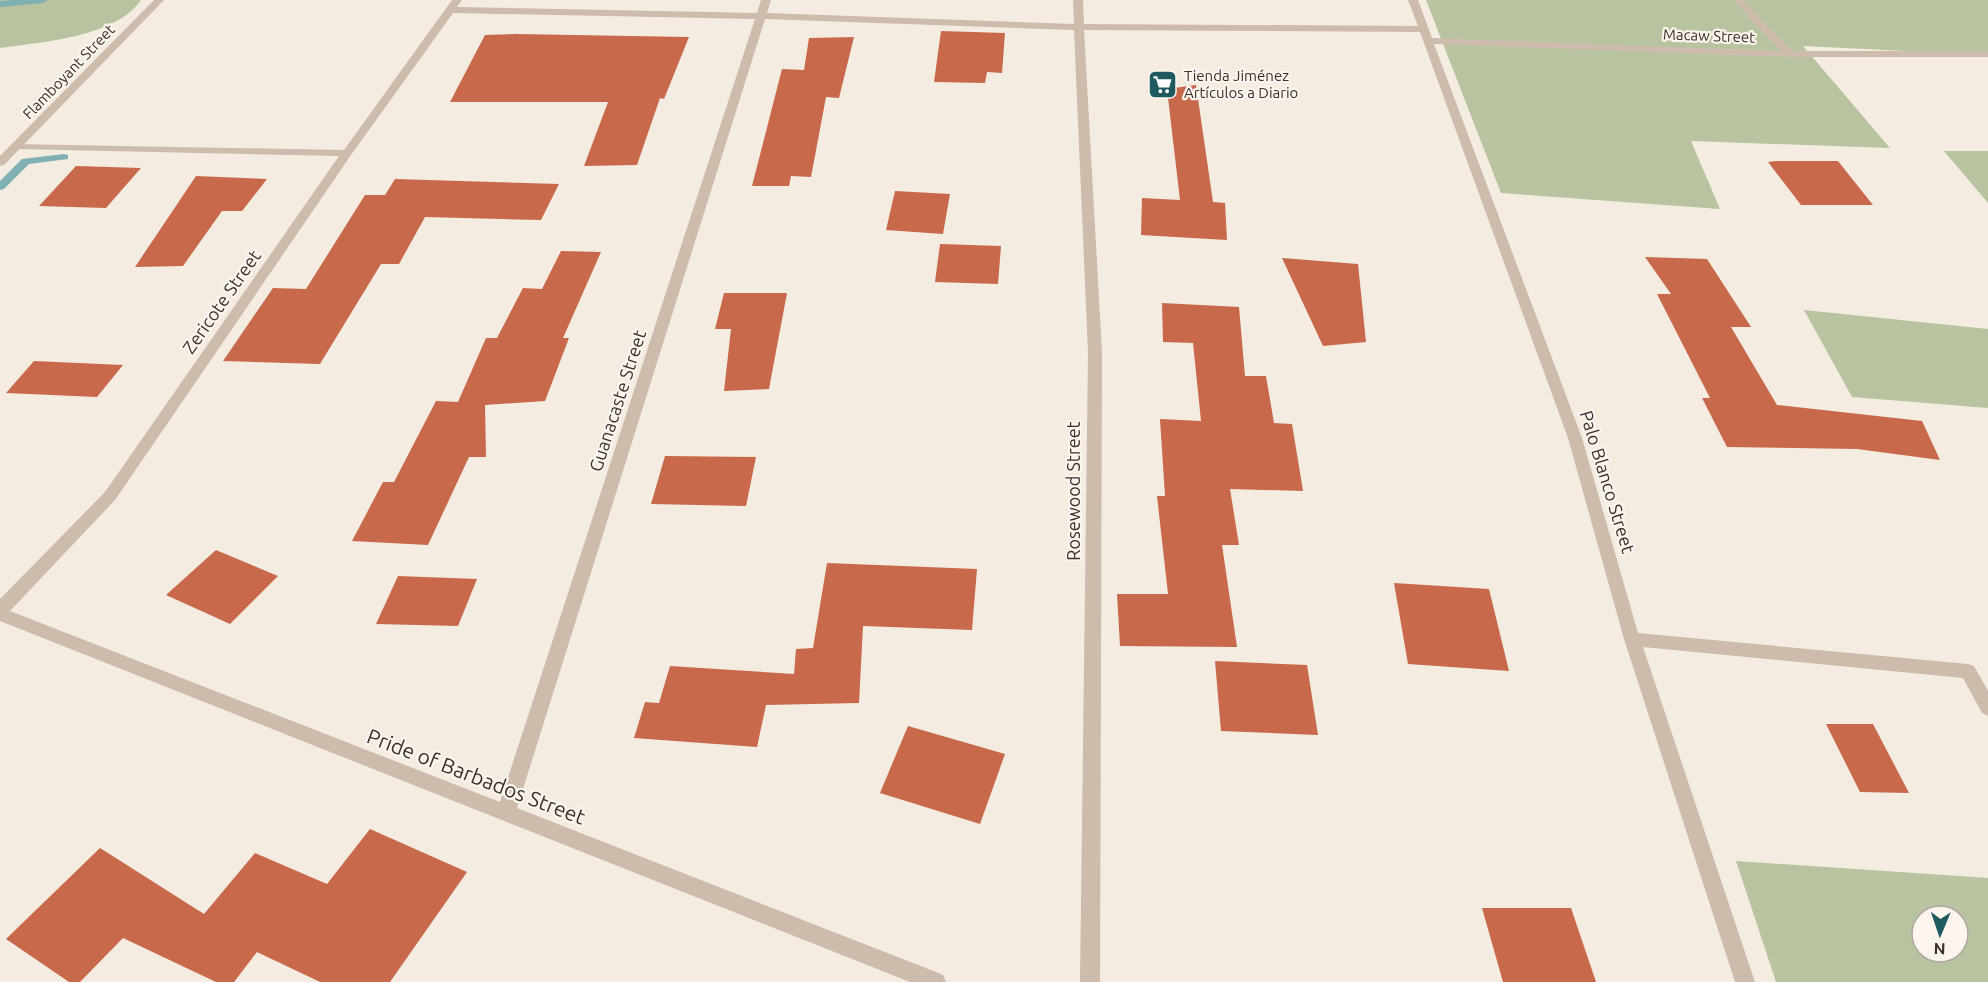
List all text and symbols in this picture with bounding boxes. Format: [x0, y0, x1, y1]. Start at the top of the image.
street label: Flamboyant Street [19, 21, 118, 122]
street label: Macaw Street [1663, 25, 1756, 46]
place label: Tienda Jiménez Artículos a Diario [1184, 67, 1298, 101]
supermarket icon: Tienda Jiménez Artículos a Diario [1147, 69, 1179, 101]
street label: Zericote Street [178, 246, 264, 357]
street label: Guanacaste Street [585, 327, 649, 474]
street label: Palo Blanco Street [1577, 408, 1639, 555]
street label: Rosewood Street [1063, 421, 1083, 561]
street label: Pride of Barbados Street [364, 723, 589, 829]
north arrow [1910, 904, 1970, 964]
text: N [1933, 940, 1946, 958]

